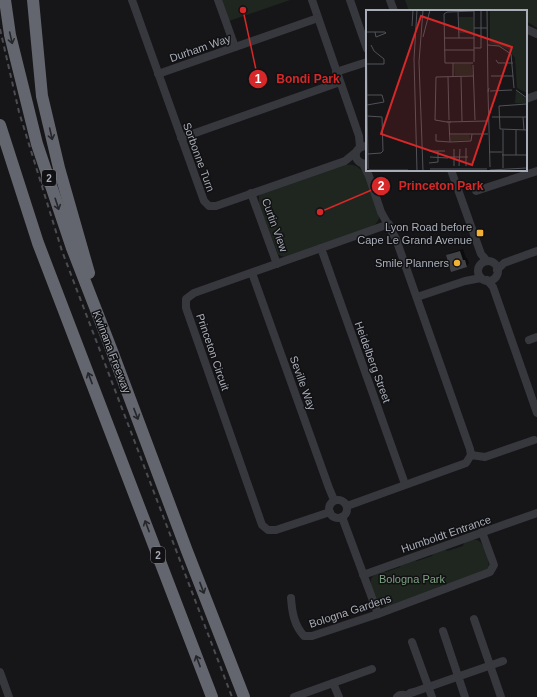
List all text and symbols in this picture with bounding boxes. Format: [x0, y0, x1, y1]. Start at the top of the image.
inset map [366, 10, 527, 171]
one-way arrow [8, 32, 16, 45]
street label: Durham Way [168, 32, 233, 64]
callout: Bondi Park [248, 67, 348, 91]
text: 1 [255, 72, 262, 86]
text: Bondi Park [276, 72, 340, 86]
street label: Sorbonne Turn [181, 121, 217, 193]
one-way arrow [48, 127, 55, 140]
road number: 2 [42, 170, 56, 186]
callout: Princeton Park [371, 174, 492, 198]
text: 2 [378, 179, 385, 193]
text: Princeton Park [399, 179, 484, 193]
one-way arrow [54, 197, 61, 210]
street label: Curtin View [260, 197, 290, 253]
place label: Lyon Road before Cape Le Grand Avenue [357, 221, 472, 246]
marker: Lyon Road before Cape Le Grand Avenue [475, 228, 485, 238]
place label: Smile Planners [375, 257, 449, 269]
marker: Smile Planners [452, 258, 462, 268]
street label: Kwinana Freeway [91, 309, 133, 395]
street label: Princeton Circuit [194, 312, 232, 392]
street label: Heidelberg Street [353, 320, 393, 404]
street label: Seville Way [288, 354, 319, 412]
one-way arrow [85, 372, 93, 384]
one-way arrow [132, 407, 140, 419]
street label: Humboldt Entrance [400, 513, 492, 555]
one-way arrow [142, 521, 150, 533]
road number: 2 [151, 547, 165, 563]
park label: Bologna Park [379, 573, 446, 585]
one-way arrow [198, 581, 206, 593]
street label: Bologna Gardens [307, 592, 393, 630]
one-way arrow [194, 655, 202, 667]

